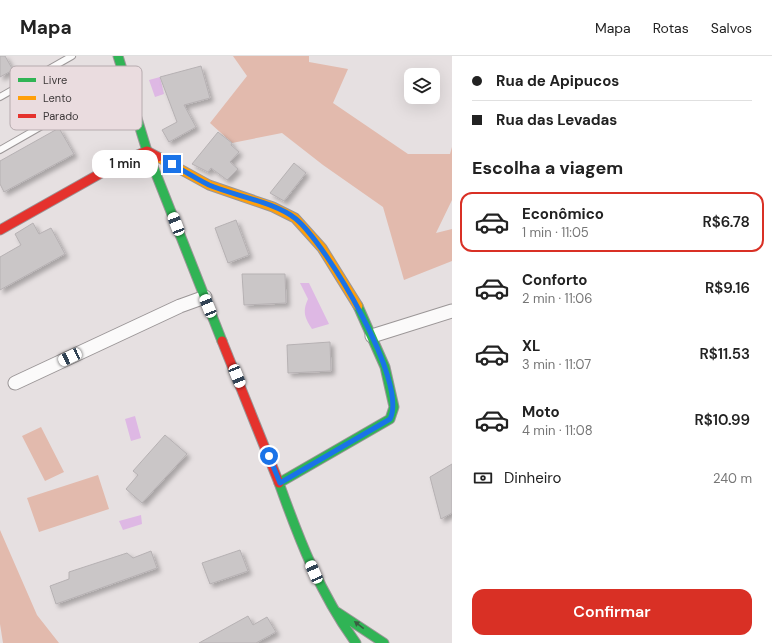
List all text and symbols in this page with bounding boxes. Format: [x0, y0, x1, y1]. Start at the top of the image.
text: Mapa [20, 15, 72, 40]
text: Mapa [595, 19, 631, 37]
text: Rotas [653, 19, 689, 37]
text: Salvos [711, 19, 752, 37]
legend [10, 66, 142, 130]
map controls [404, 68, 440, 104]
button: layers [404, 68, 440, 104]
text: Rua de Apipucos [496, 71, 619, 91]
text: Livre [43, 73, 67, 87]
text: Lento [43, 91, 72, 105]
text: Parado [43, 109, 79, 123]
text: Rua das Levadas [496, 110, 617, 130]
callout: 1 min [92, 150, 158, 178]
text: 1 min [109, 155, 141, 172]
route end [163, 155, 181, 173]
text: Escolha a viagem [472, 156, 623, 180]
icon: car [474, 204, 510, 240]
text: Econômico [522, 204, 604, 224]
car [166, 211, 186, 237]
text: R$6.78 [702, 212, 750, 232]
text: 1 min · 11:05 [522, 224, 589, 241]
icon: car [474, 270, 510, 306]
text: Conforto [522, 270, 587, 290]
text: R$9.16 [705, 278, 750, 298]
text: 2 min · 11:06 [522, 290, 592, 307]
car [198, 293, 218, 319]
icon: car [474, 336, 510, 372]
text: XL [522, 336, 540, 356]
text: R$11.53 [700, 344, 750, 364]
car [57, 346, 83, 368]
text: 3 min · 11:07 [522, 356, 591, 373]
car [227, 363, 247, 389]
icon: car [474, 402, 510, 438]
text: Moto [522, 402, 560, 422]
text: R$10.99 [695, 410, 750, 430]
text: 4 min · 11:08 [522, 422, 593, 439]
route start [260, 447, 278, 465]
icon: cash [472, 467, 494, 489]
text: Dinheiro [504, 468, 561, 488]
text: 240 m [713, 470, 752, 487]
car [304, 559, 324, 585]
button: Confirmar [472, 589, 752, 635]
one-way arrow [353, 621, 364, 630]

